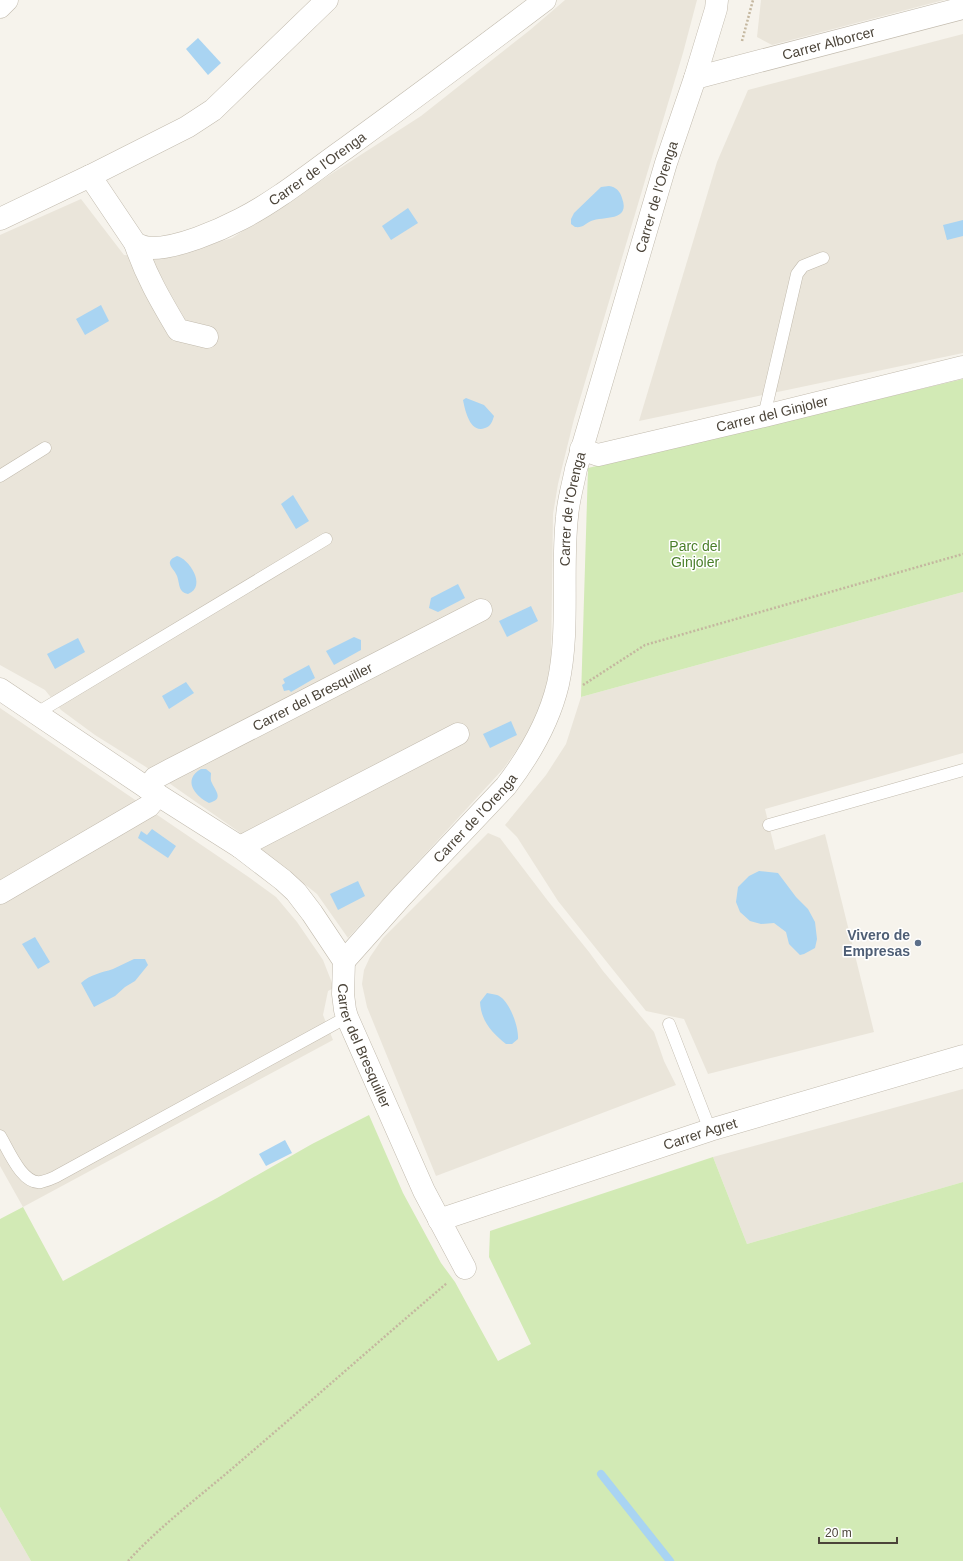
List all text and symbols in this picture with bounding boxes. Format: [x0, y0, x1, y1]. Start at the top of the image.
street label: Carrer Alborcer [781, 23, 877, 63]
street label: Carrer de l'Orenga [266, 128, 369, 209]
street label: Carrer de l'Orenga [632, 139, 681, 254]
street label: Carrer del Ginjoler [715, 392, 830, 435]
street label: Carrer de l'Orenga [557, 450, 589, 566]
park label: Parc del Ginjoler [669, 538, 721, 570]
street label: Carrer del Bresquiller [250, 659, 375, 734]
street label: Carrer de l'Orenga [430, 770, 521, 866]
place label: Vivero de Empresas [843, 927, 910, 959]
marker: Vivero de Empresas [913, 938, 923, 948]
street label: Carrer del Bresquiller [335, 983, 394, 1111]
street label: Carrer Agret [661, 1115, 739, 1153]
scale bar [819, 1519, 897, 1545]
text: 20 m [825, 1526, 852, 1540]

